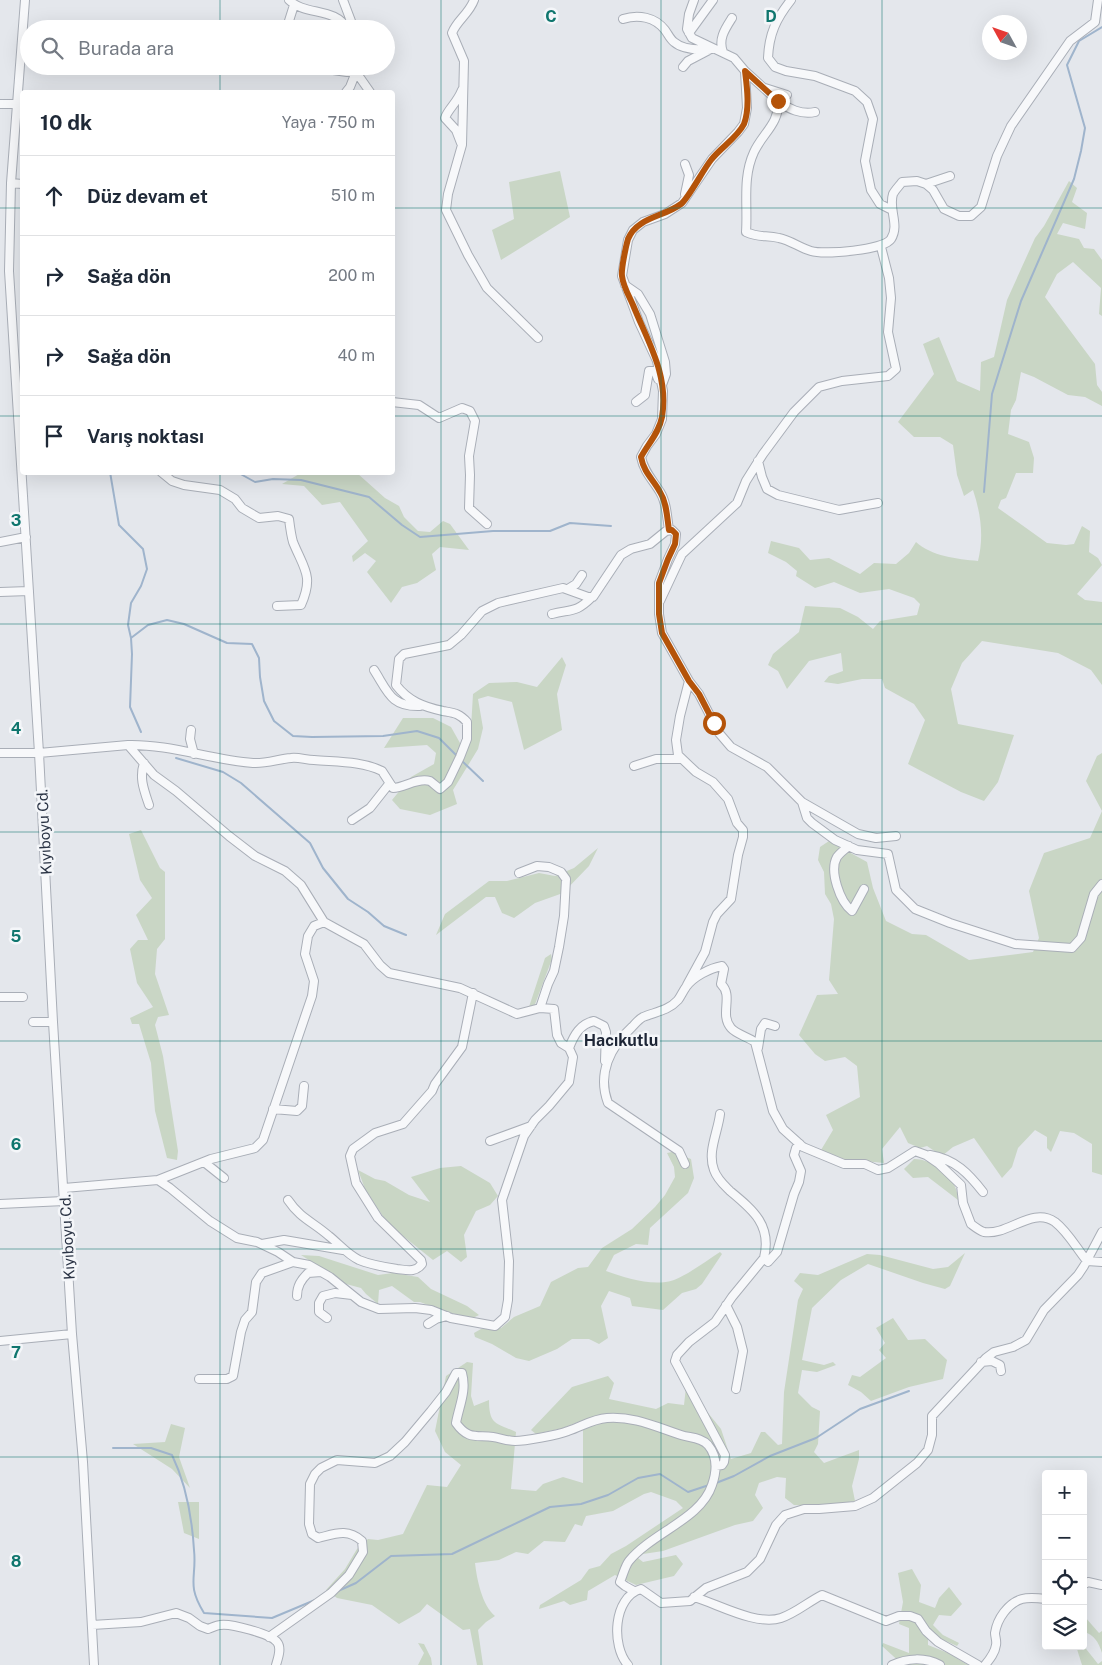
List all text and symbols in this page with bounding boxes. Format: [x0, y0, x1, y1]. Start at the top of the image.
text: C [545, 7, 557, 26]
text: D [765, 7, 777, 26]
north arrow [982, 15, 1027, 60]
search box [20, 20, 395, 75]
icon: search [38, 34, 66, 62]
text: Burada ara [78, 37, 174, 59]
route end [767, 90, 790, 113]
text: 10 dk [40, 110, 92, 135]
text: Yaya · 750 m [282, 113, 375, 132]
icon: ahead [40, 182, 68, 210]
text: Düz devam et [87, 185, 208, 207]
text: 510 m [331, 186, 375, 205]
icon: right [40, 262, 68, 290]
text: Sağa dön [87, 265, 171, 287]
text: 200 m [328, 266, 375, 285]
icon: right [40, 342, 68, 370]
text: Sağa dön [87, 345, 171, 367]
text: 40 m [337, 346, 375, 365]
icon: arrive [40, 422, 68, 450]
text: Varış noktası [87, 425, 204, 447]
text: 3 [11, 511, 21, 530]
route start [703, 712, 726, 735]
text: 4 [11, 719, 22, 738]
street label: Kıyıboyu Cd. [33, 789, 55, 875]
text: 5 [11, 927, 22, 946]
district label: Hacıkutlu [584, 1031, 658, 1050]
text: 6 [11, 1135, 21, 1154]
street label: Kıyıboyu Cd. [56, 1194, 78, 1280]
text: 7 [11, 1343, 21, 1362]
map controls [1042, 1470, 1087, 1650]
button: + [1042, 1470, 1087, 1515]
button: − [1042, 1515, 1087, 1560]
text: 8 [11, 1552, 22, 1571]
button: locate [1042, 1560, 1087, 1605]
button: layers [1042, 1605, 1087, 1650]

